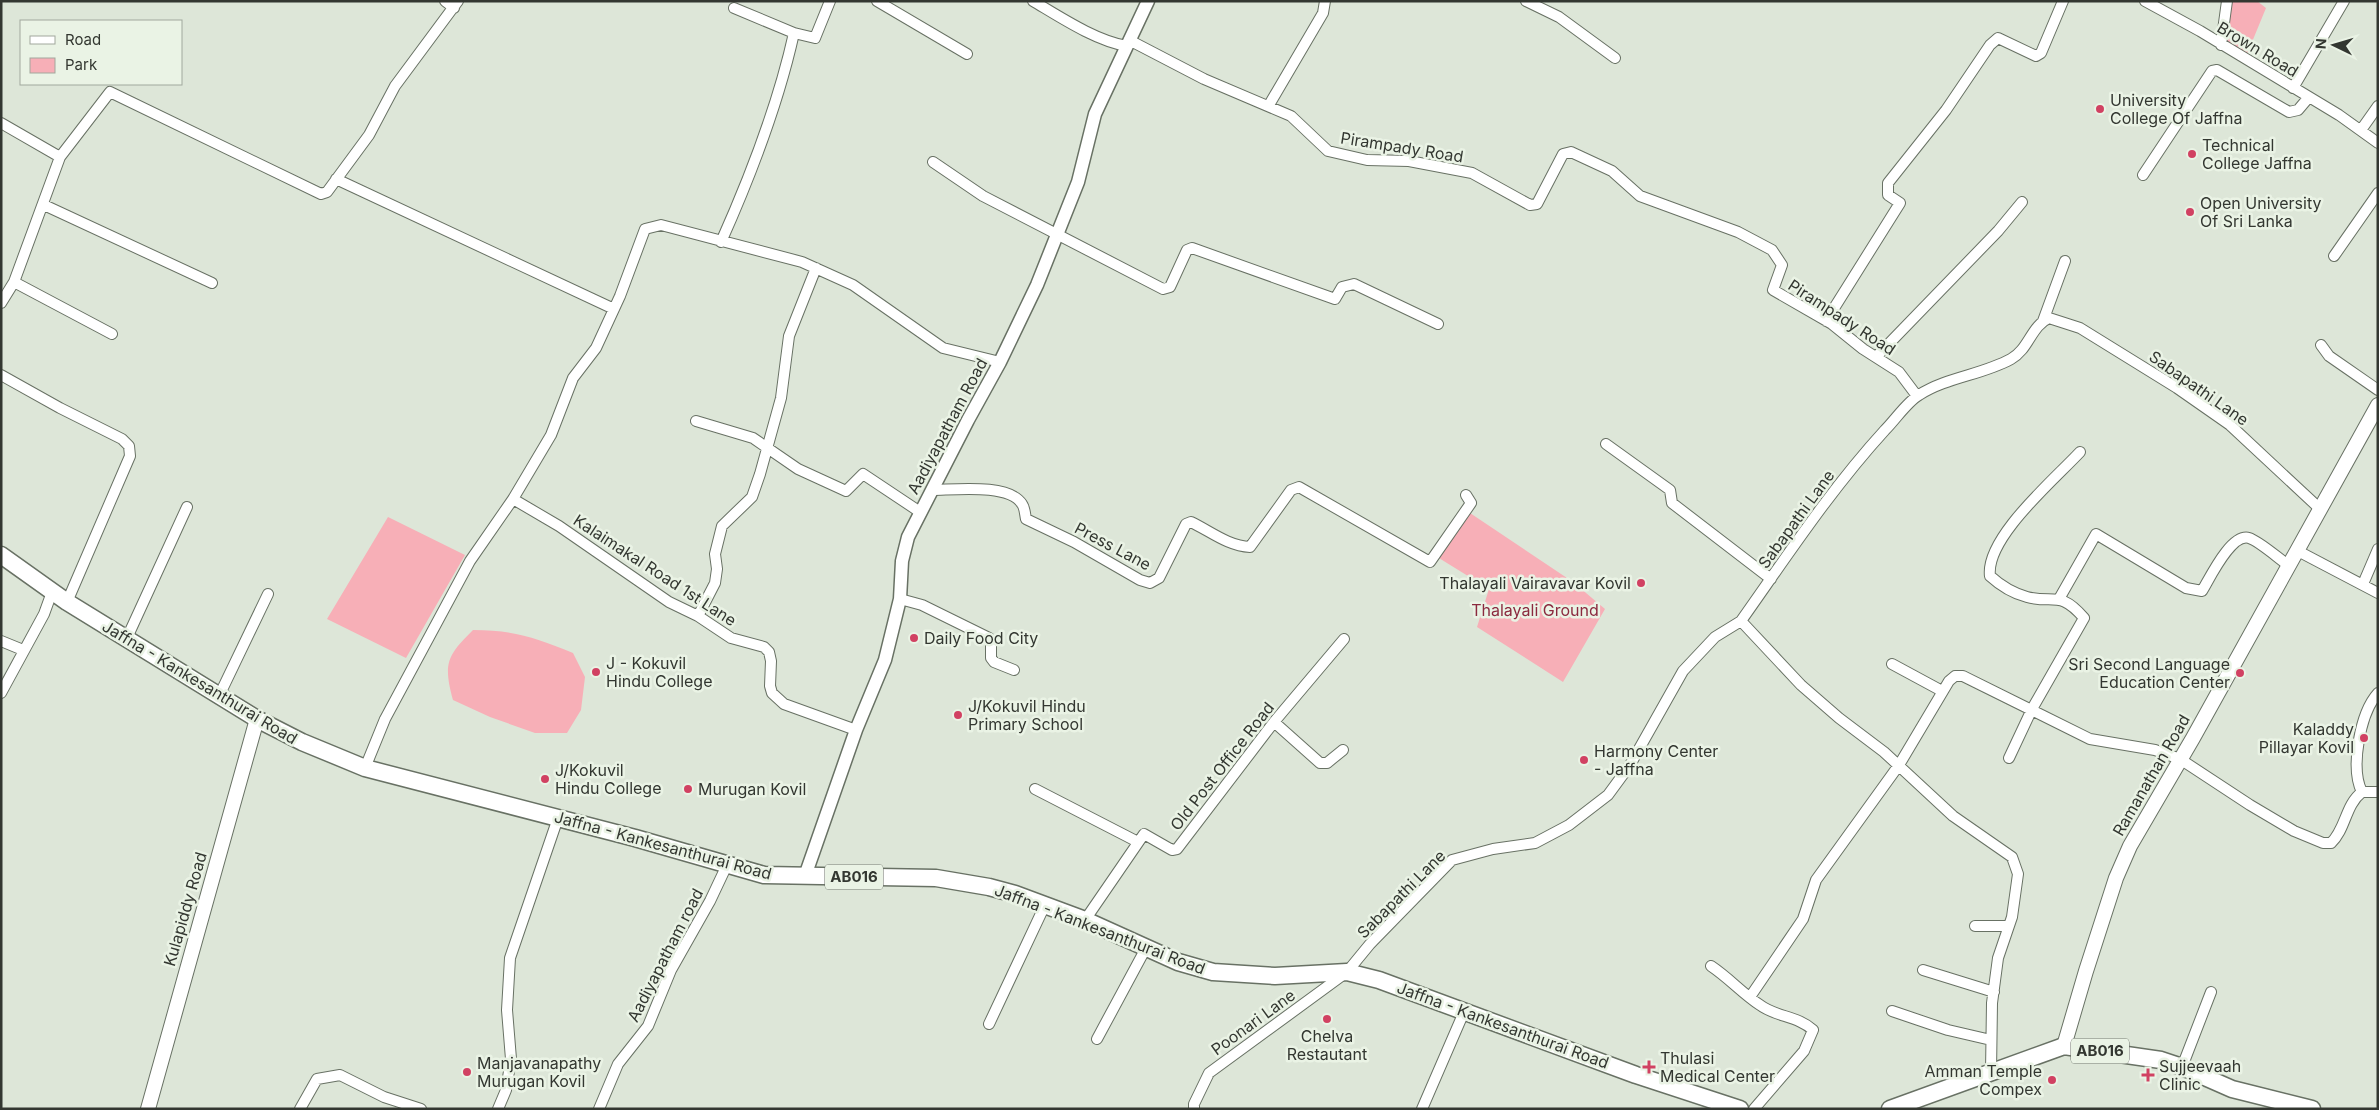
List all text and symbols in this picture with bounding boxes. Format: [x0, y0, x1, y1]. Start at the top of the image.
street label: Brown Road [2214, 17, 2302, 81]
legend [20, 20, 182, 85]
north arrow [2309, 20, 2359, 70]
text: Road [65, 30, 101, 49]
text: N [2312, 38, 2329, 50]
text: Park [65, 55, 98, 74]
place label: University College Of Jaffna [2110, 90, 2242, 128]
marker: University College Of Jaffna [2094, 103, 2106, 115]
street label: Pirampady Road [1339, 127, 1465, 167]
place label: Technical College Jaffna [2202, 135, 2312, 173]
marker: Technical College Jaffna [2186, 148, 2198, 160]
place label: Open University Of Sri Lanka [2200, 193, 2321, 231]
marker: Open University Of Sri Lanka [2184, 206, 2196, 218]
street label: Pirampady Road [1785, 275, 1899, 359]
street label: Sabapathi Lane [2145, 346, 2253, 430]
street label: Aadiyapatham Road [903, 354, 991, 498]
street label: Sabapathi Lane [1754, 466, 1838, 572]
street label: Kalaimakal Road 1st Lane [570, 510, 740, 630]
street label: Press Lane [1071, 518, 1155, 574]
place label: Thalayali Vairavavar Kovil [1439, 573, 1631, 593]
marker: Thalayali Vairavavar Kovil [1635, 577, 1647, 589]
park label: Thalayali Ground [1471, 600, 1599, 620]
street label: Jaffna - Kankesanthurai Road [99, 616, 301, 748]
place label: Daily Food City [924, 628, 1038, 648]
marker: Daily Food City [908, 632, 920, 644]
place label: J - Kokuvil Hindu College [606, 653, 712, 691]
place label: Sri Second Language Education Center [2068, 654, 2230, 692]
marker: J - Kokuvil Hindu College [590, 666, 602, 678]
marker: Sri Second Language Education Center [2234, 667, 2246, 679]
place label: J/Kokuvil Hindu Primary School [968, 696, 1086, 734]
street label: Old Post Office Road [1166, 698, 1278, 834]
marker: J/Kokuvil Hindu Primary School [952, 709, 964, 721]
street label: Ramanathan Road [2108, 711, 2194, 839]
place label: Kaladdy Pillayar Kovil [2259, 719, 2354, 757]
marker: Kaladdy Pillayar Kovil [2358, 732, 2370, 744]
place label: Harmony Center - Jaffna [1594, 741, 1718, 779]
marker: Harmony Center - Jaffna [1578, 754, 1590, 766]
place label: J/Kokuvil Hindu College [555, 760, 661, 798]
marker: J/Kokuvil Hindu College [539, 773, 551, 785]
place label: Murugan Kovil [698, 779, 806, 799]
marker: Murugan Kovil [682, 783, 694, 795]
street label: Jaffna - Kankesanthurai Road [552, 806, 774, 884]
street label: Sabapathi Lane [1353, 846, 1449, 942]
street label: Kulapiddy Road [159, 850, 211, 968]
road number: AB016 [825, 864, 883, 890]
street label: Jaffna - Kankesanthurai Road [992, 880, 1208, 978]
street label: Aadiyapatham road [623, 885, 707, 1025]
street label: Jaffna - Kankesanthurai Road [1394, 977, 1612, 1073]
street label: Poonari Lane [1207, 985, 1299, 1059]
marker: Chelva Restautant [1321, 1013, 1333, 1025]
place label: Chelva Restautant [1287, 1026, 1367, 1064]
road number: AB016 [2071, 1038, 2129, 1064]
place label: Thulasi Medical Center [1660, 1048, 1775, 1086]
place label: Manjavanapathy Murugan Kovil [477, 1053, 601, 1091]
place label: Sujjeevaah Clinic [2159, 1056, 2241, 1094]
marker: Thulasi Medical Center [1642, 1060, 1656, 1074]
place label: Amman Temple Compex [1925, 1061, 2042, 1099]
marker: Manjavanapathy Murugan Kovil [461, 1066, 473, 1078]
marker: Sujjeevaah Clinic [2141, 1068, 2155, 1082]
marker: Amman Temple Compex [2046, 1074, 2058, 1086]

